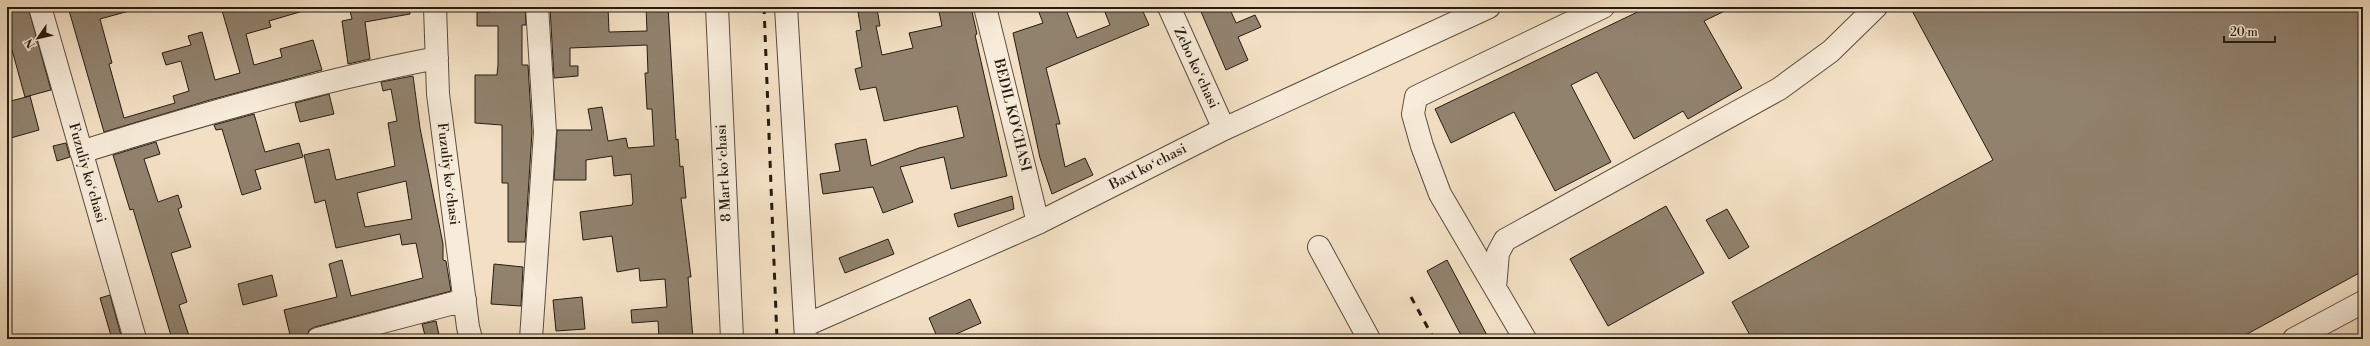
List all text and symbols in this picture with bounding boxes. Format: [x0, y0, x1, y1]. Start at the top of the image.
north arrow [18, 18, 58, 58]
scale bar [2224, 18, 2275, 44]
street label: Zebo koʻchasi [1169, 24, 1223, 112]
text: 20 m [2230, 25, 2258, 40]
text: N [22, 35, 39, 51]
street label: BEDIL KO'CHASI [989, 56, 1035, 174]
street label: Fuzuliy koʻchasi [64, 121, 110, 225]
street label: Fuzuliy koʻchasi [433, 122, 463, 227]
street label: 8 Mart koʻchasi [712, 123, 736, 222]
street label: Baxt koʻchasi [1105, 140, 1190, 195]

